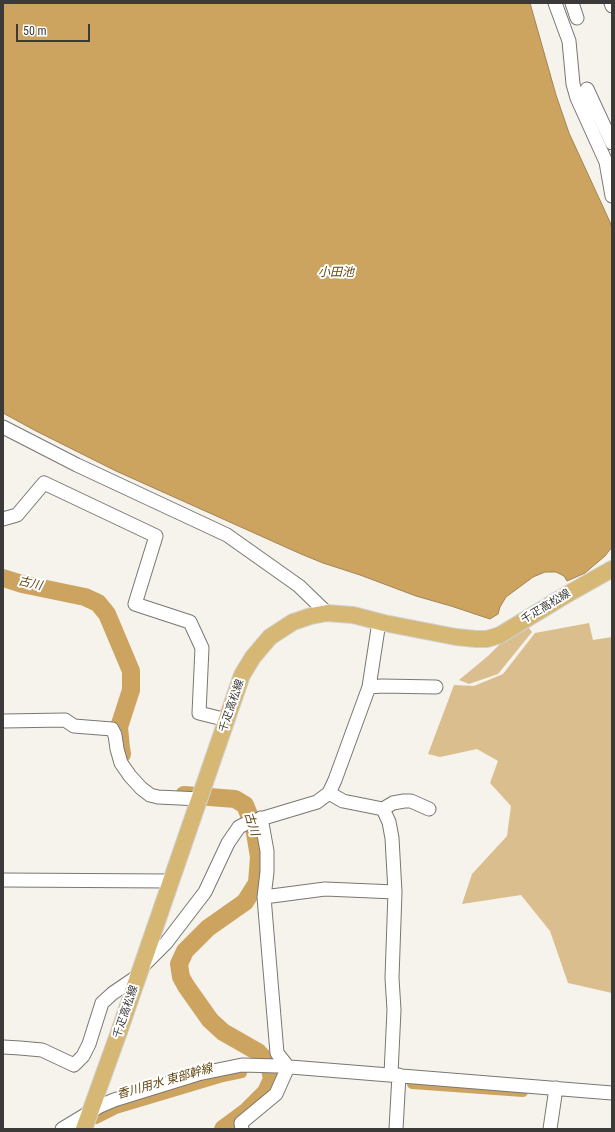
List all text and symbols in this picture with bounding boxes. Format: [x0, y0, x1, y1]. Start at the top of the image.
scale bar [18, 16, 92, 42]
text: 50 m [23, 24, 47, 38]
water label: 小田池 [318, 266, 354, 280]
water label: 古川 [17, 574, 43, 594]
street label: 千疋高松線 [519, 587, 573, 627]
street label: 千疋高松線 [217, 678, 247, 734]
water label: 古川 [241, 810, 261, 838]
street label: 千疋高松線 [111, 984, 141, 1040]
water label: 香川用水 東部幹線 [116, 1061, 214, 1103]

